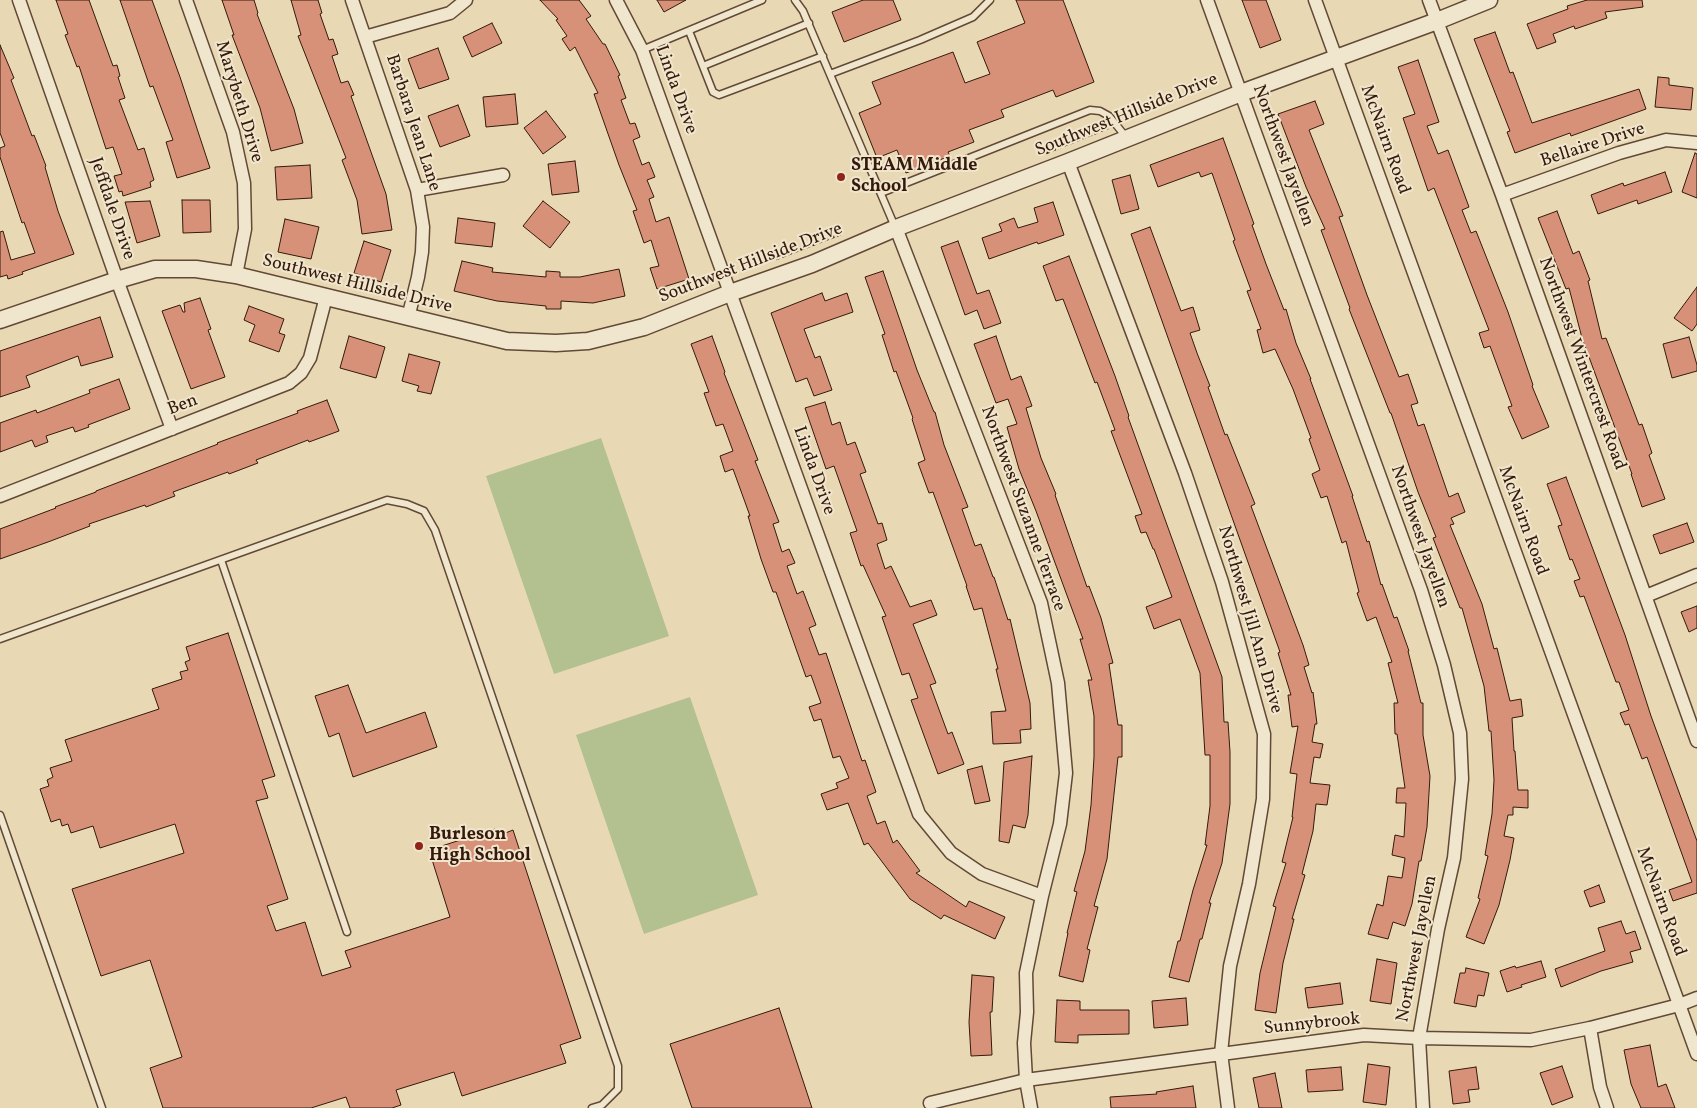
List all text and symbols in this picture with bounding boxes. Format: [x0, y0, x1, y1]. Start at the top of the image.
street label: Marybeth Drive [209, 39, 267, 165]
street label: Linda Drive [649, 43, 701, 137]
street label: Barbara Jean Lane [380, 52, 444, 194]
street label: Southwest Hillside Drive [1033, 69, 1221, 163]
street label: Northwest Jayellen [1246, 82, 1318, 230]
street label: McNairn Road [1354, 82, 1414, 198]
street label: Bellaire Drive [1538, 119, 1648, 173]
street label: Jeffdale Drive [83, 155, 139, 263]
place label: STEAM Middle School [851, 156, 977, 198]
marker: STEAM Middle School [835, 171, 847, 183]
street label: Southwest Hillside Drive [656, 219, 846, 309]
street label: Southwest Hillside Drive [260, 251, 454, 319]
street label: Northwest Wintercrest Road [1532, 255, 1630, 473]
street label: Ben [165, 390, 201, 422]
street label: Northwest Suzanne Terrace [975, 403, 1069, 615]
street label: Linda Drive [787, 424, 839, 518]
street label: Northwest Jayellen [1385, 463, 1453, 611]
street label: McNairn Road [1492, 463, 1552, 579]
street label: Northwest Jill Ann Drive [1212, 524, 1286, 716]
place label: Burleson High School [429, 825, 531, 868]
marker: Burleson High School [413, 840, 425, 852]
street label: McNairn Road [1630, 844, 1690, 960]
street label: Northwest Jayellen [1393, 874, 1443, 1024]
street label: Sunnybrook [1263, 1009, 1361, 1041]

